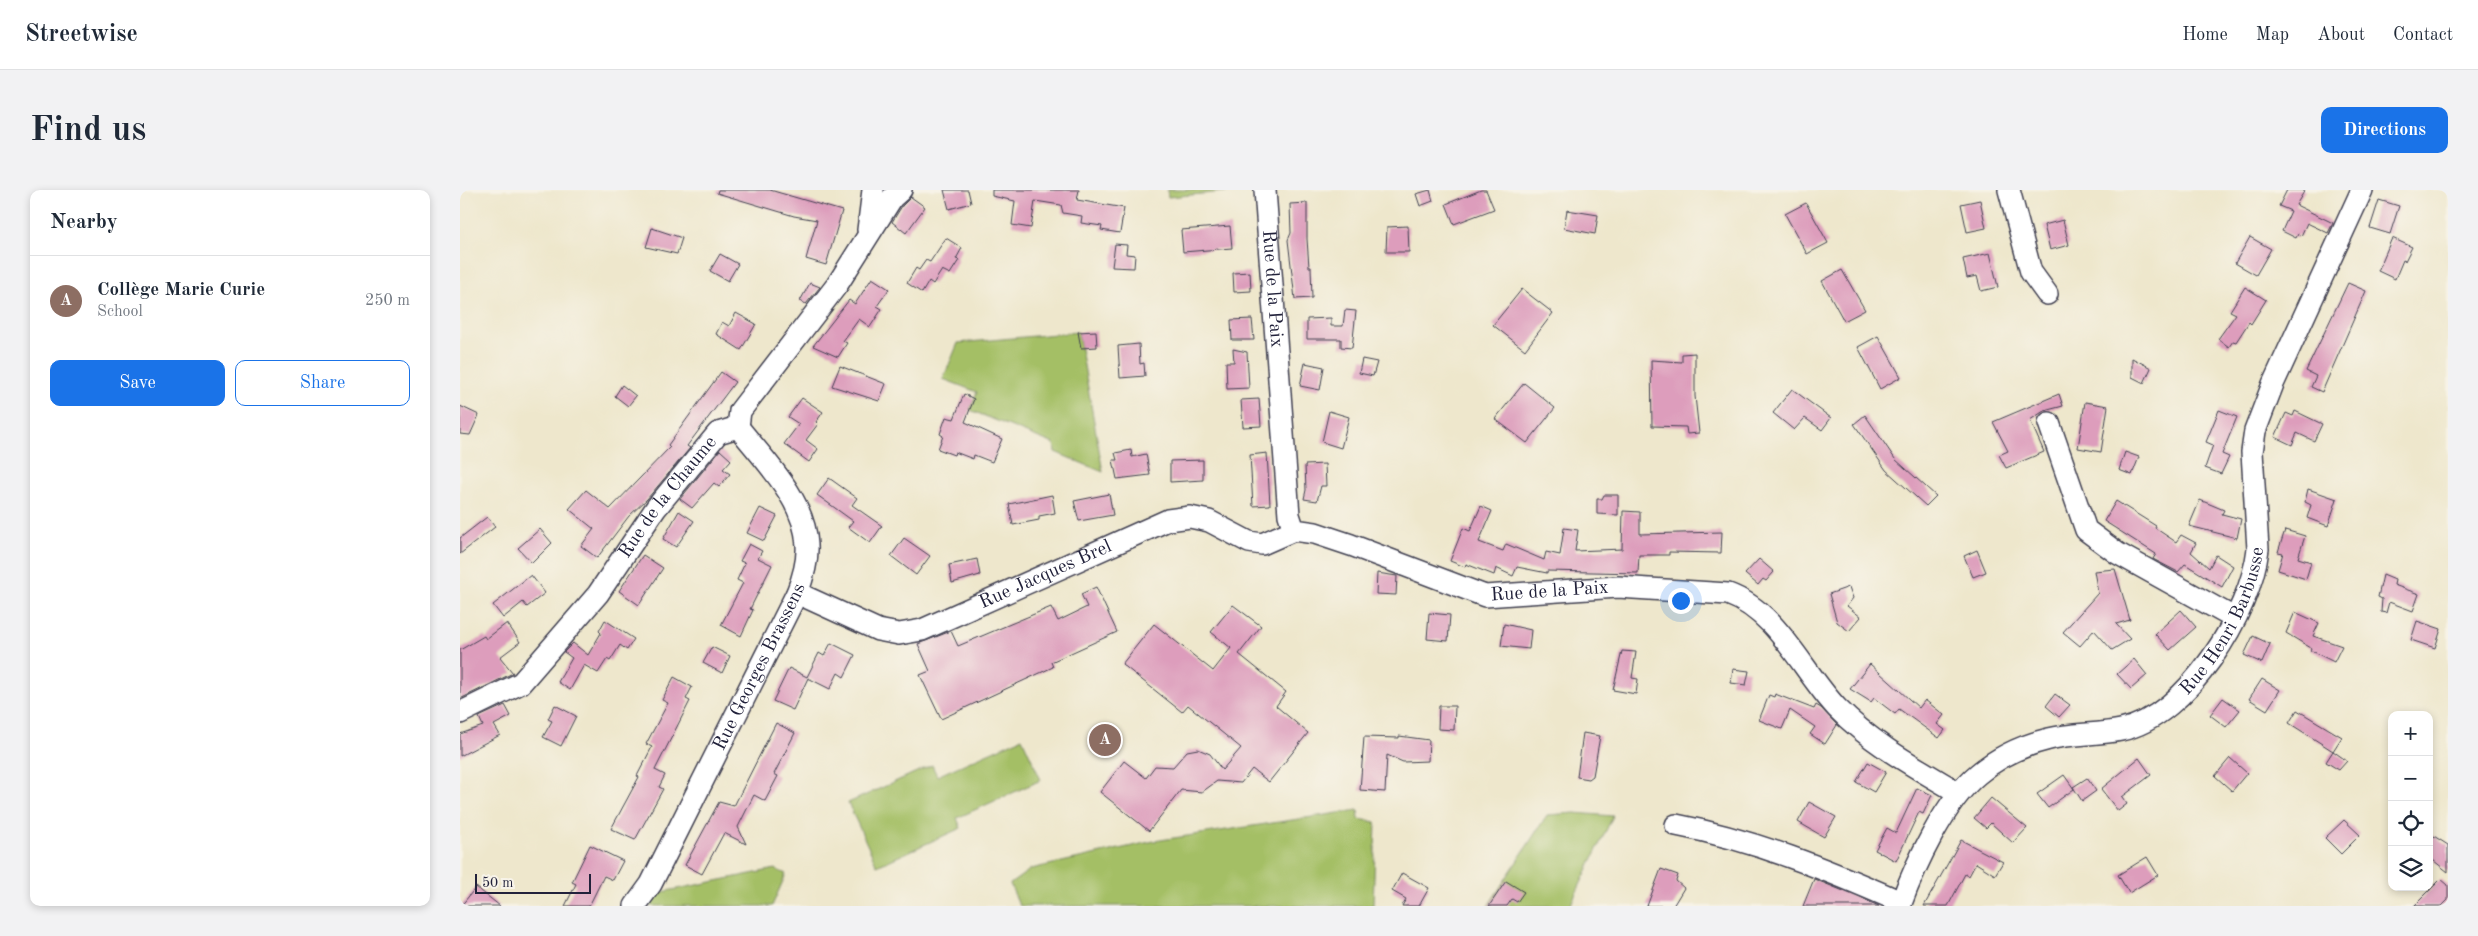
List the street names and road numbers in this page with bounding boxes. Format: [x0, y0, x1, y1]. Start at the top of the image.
street label: Rue de la Paix [1258, 229, 1286, 348]
street label: Rue de la Chaume [615, 433, 720, 562]
street label: Rue Jacques Brel [976, 537, 1114, 613]
street label: Rue Henri Barbusse [2177, 546, 2268, 699]
street label: Rue de la Paix [1490, 578, 1609, 605]
street label: Rue Georges Brassens [710, 581, 809, 754]

